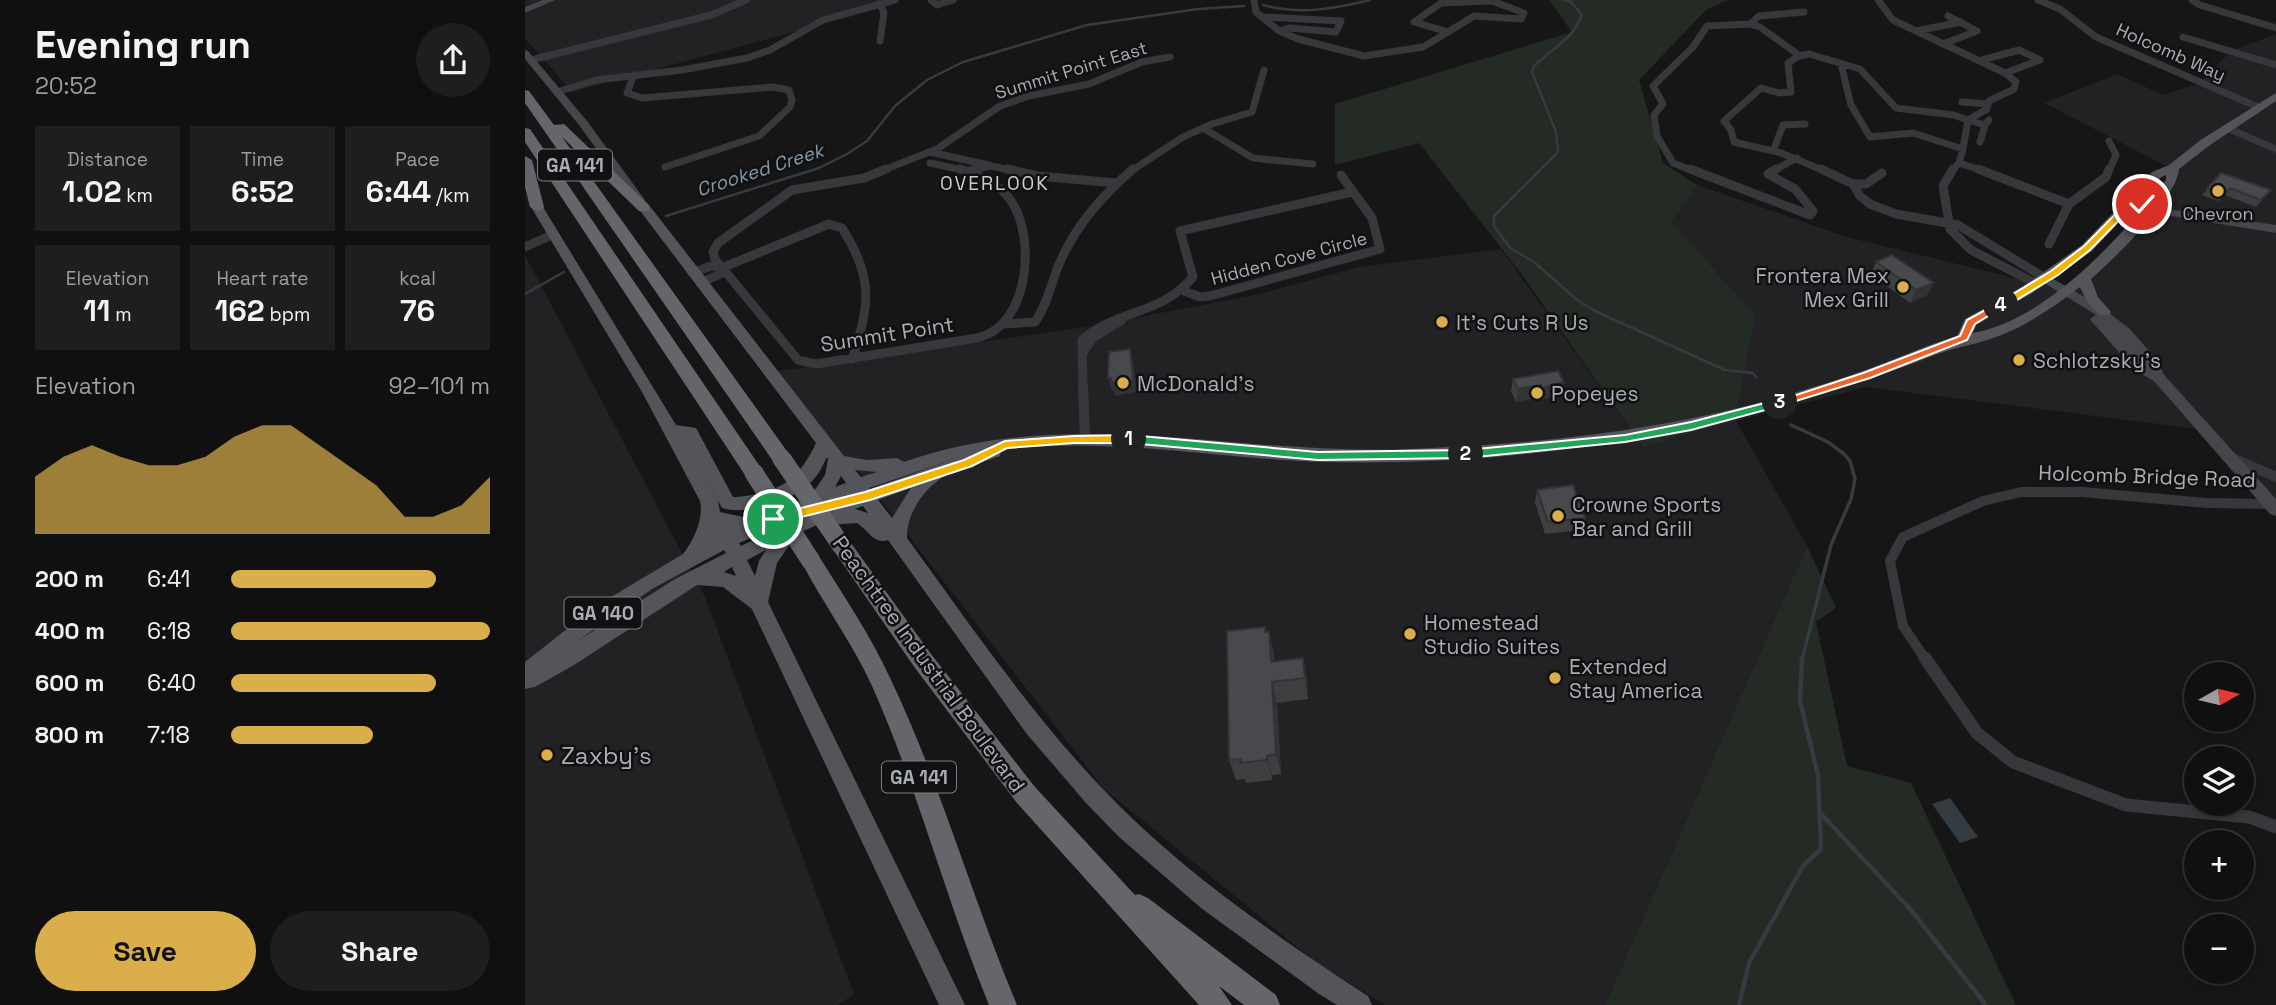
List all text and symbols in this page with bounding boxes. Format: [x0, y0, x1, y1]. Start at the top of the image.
street label: Holcomb Way [2113, 18, 2229, 86]
text: Evening run [35, 21, 251, 69]
button: share [416, 23, 490, 97]
street label: Summit Point East [992, 36, 1150, 104]
text: 20:52 [35, 71, 97, 101]
water label: Crooked Creek [693, 137, 829, 202]
text: Distance [67, 147, 148, 172]
text: Time [241, 147, 284, 172]
text: Pace [395, 147, 440, 172]
road number: GA 141 [538, 150, 612, 181]
district label: OVERLOOK [940, 171, 1050, 196]
text: 1.02 [62, 172, 121, 211]
text: 6:52 [231, 172, 294, 211]
text: 6:44 [365, 172, 431, 211]
pin [2112, 174, 2172, 234]
text: km [121, 183, 153, 208]
text: /km [431, 183, 470, 208]
marker: Chevron [2210, 183, 2226, 199]
icon: check [2123, 185, 2161, 223]
place label: Chevron [2182, 202, 2254, 225]
street label: Hidden Cove Circle [1208, 226, 1370, 290]
place label: Frontera Mex Mex Grill [1755, 262, 1889, 313]
text: Elevation [66, 266, 149, 291]
text: Heart rate [216, 266, 309, 291]
text: kcal [399, 266, 436, 291]
marker: Frontera Mex Mex Grill [1895, 279, 1911, 295]
pin: 4 [1983, 288, 2019, 322]
text: 11 [83, 291, 110, 330]
text: 162 [215, 291, 265, 330]
text: 76 [400, 291, 435, 330]
text: 4 [1994, 292, 2007, 317]
text: m [110, 302, 132, 327]
text: bpm [265, 302, 310, 327]
place label: It's Cuts R Us [1456, 309, 1589, 336]
street label: Summit Point [818, 310, 956, 358]
marker: It's Cuts R Us [1434, 314, 1450, 330]
place label: Schlotzsky's [2033, 347, 2161, 374]
marker: Schlotzsky's [2011, 352, 2027, 368]
place label: McDonald's [1137, 370, 1255, 397]
text: Elevation [35, 371, 136, 401]
text: 92–101 m [389, 371, 490, 401]
marker: McDonald's [1115, 375, 1131, 391]
place label: Popeyes [1551, 380, 1639, 407]
pin: 3 [1763, 384, 1797, 420]
marker: Popeyes [1529, 385, 1545, 401]
text: 3 [1774, 389, 1785, 414]
pin: 1 [1111, 422, 1147, 457]
text: 1 [1124, 426, 1133, 451]
pin: 2 [1448, 436, 1483, 472]
text: 2 [1460, 441, 1471, 466]
street label: Holcomb Bridge Road [2038, 459, 2256, 493]
pin [743, 489, 803, 549]
place label: Crowne Sports Bar and Grill [1572, 491, 1721, 542]
icon: arrive [754, 500, 792, 538]
marker: Crowne Sports Bar and Grill [1550, 508, 1566, 524]
street label: Peachtree Industrial Boulevard [827, 530, 1031, 798]
text: 200 m [35, 564, 104, 594]
text: 6:41 [147, 564, 190, 594]
road number: GA 140 [565, 598, 641, 628]
place label: Homestead Studio Suites [1424, 609, 1560, 660]
text: 400 m [35, 616, 105, 646]
text: 6:18 [147, 616, 191, 646]
marker: Homestead Studio Suites [1402, 626, 1418, 642]
place label: Extended Stay America [1569, 653, 1703, 704]
north arrow [2184, 662, 2254, 732]
map controls [2184, 662, 2254, 984]
text: 600 m [35, 668, 105, 698]
text: 6:40 [147, 668, 196, 698]
marker: Extended Stay America [1547, 670, 1563, 686]
text: 800 m [35, 720, 104, 750]
text: 7:18 [147, 720, 190, 750]
place label: Zaxby's [561, 740, 652, 771]
button: layers [2184, 746, 2254, 816]
marker: Zaxby's [539, 747, 555, 763]
road number: GA 141 [882, 762, 956, 792]
button: + [2184, 830, 2254, 900]
button: Save [35, 911, 256, 991]
button: Share [270, 911, 490, 991]
button: − [2184, 914, 2254, 984]

